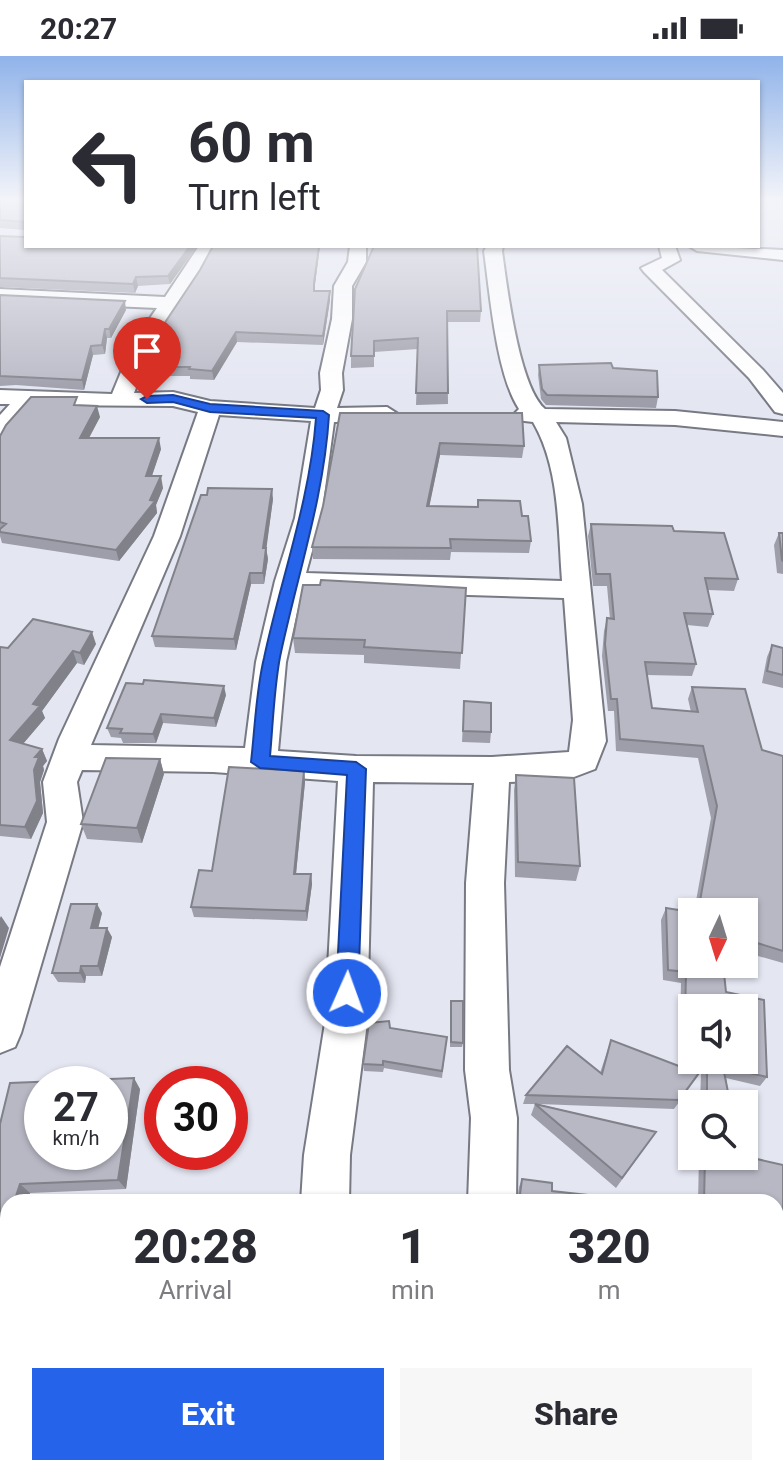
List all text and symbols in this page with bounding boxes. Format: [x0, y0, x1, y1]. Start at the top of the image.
text: 20:27 [40, 11, 117, 46]
text: 60 m [188, 110, 315, 176]
icon: left [56, 112, 160, 216]
text: Turn left [188, 177, 321, 219]
pin [113, 317, 181, 399]
icon: arrive [125, 329, 169, 373]
north arrow [678, 898, 758, 978]
map controls [678, 898, 758, 1170]
position arrow [305, 951, 389, 1035]
button: sound [678, 994, 758, 1074]
speed limit sign: 30 [144, 1066, 248, 1170]
text: 27 [53, 1084, 99, 1131]
button: search [678, 1090, 758, 1170]
text: km/h [53, 1126, 99, 1150]
text: 20:28 [133, 1218, 258, 1275]
text: 1 [399, 1218, 427, 1275]
text: 320 [568, 1218, 651, 1275]
text: Arrival [159, 1275, 232, 1305]
text: min [391, 1275, 435, 1305]
text: m [598, 1275, 621, 1305]
button: Exit [32, 1368, 384, 1460]
button: Share [400, 1368, 752, 1460]

